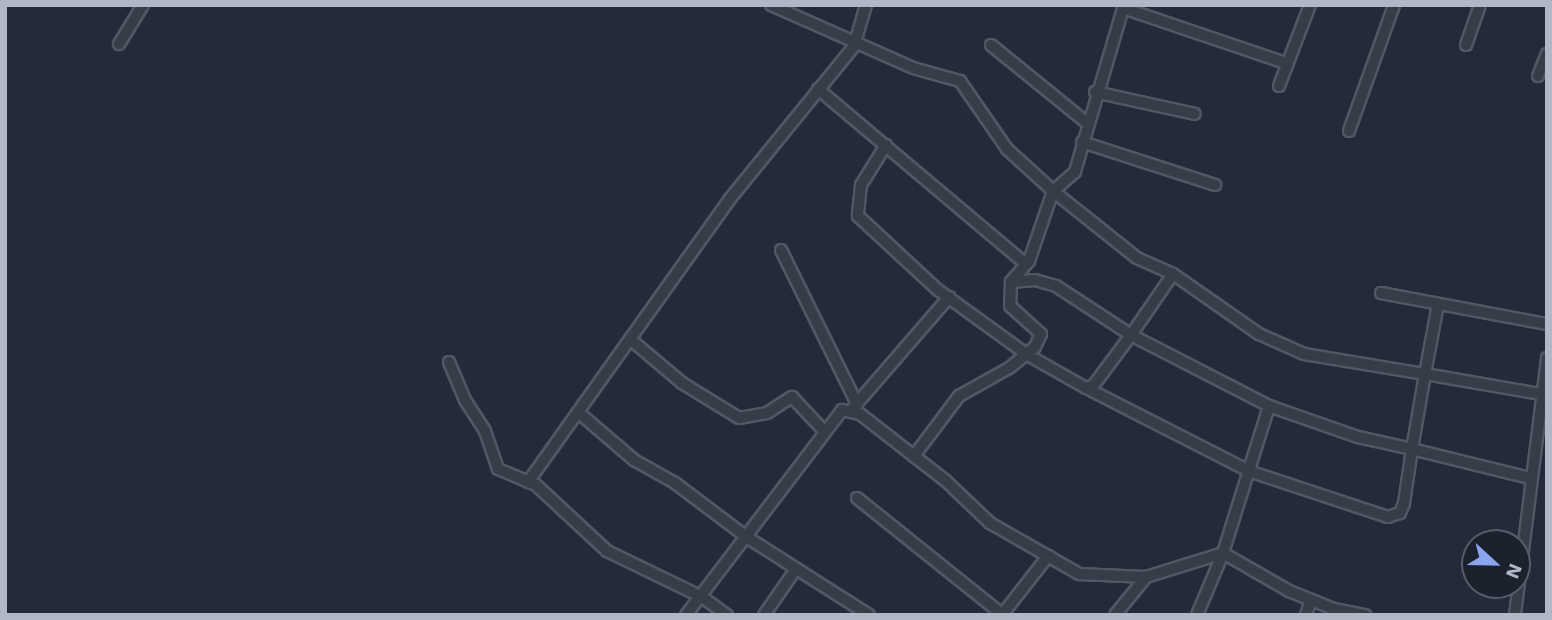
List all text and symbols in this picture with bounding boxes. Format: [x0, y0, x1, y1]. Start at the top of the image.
north arrow [1461, 529, 1531, 599]
text: N [1501, 560, 1527, 582]

